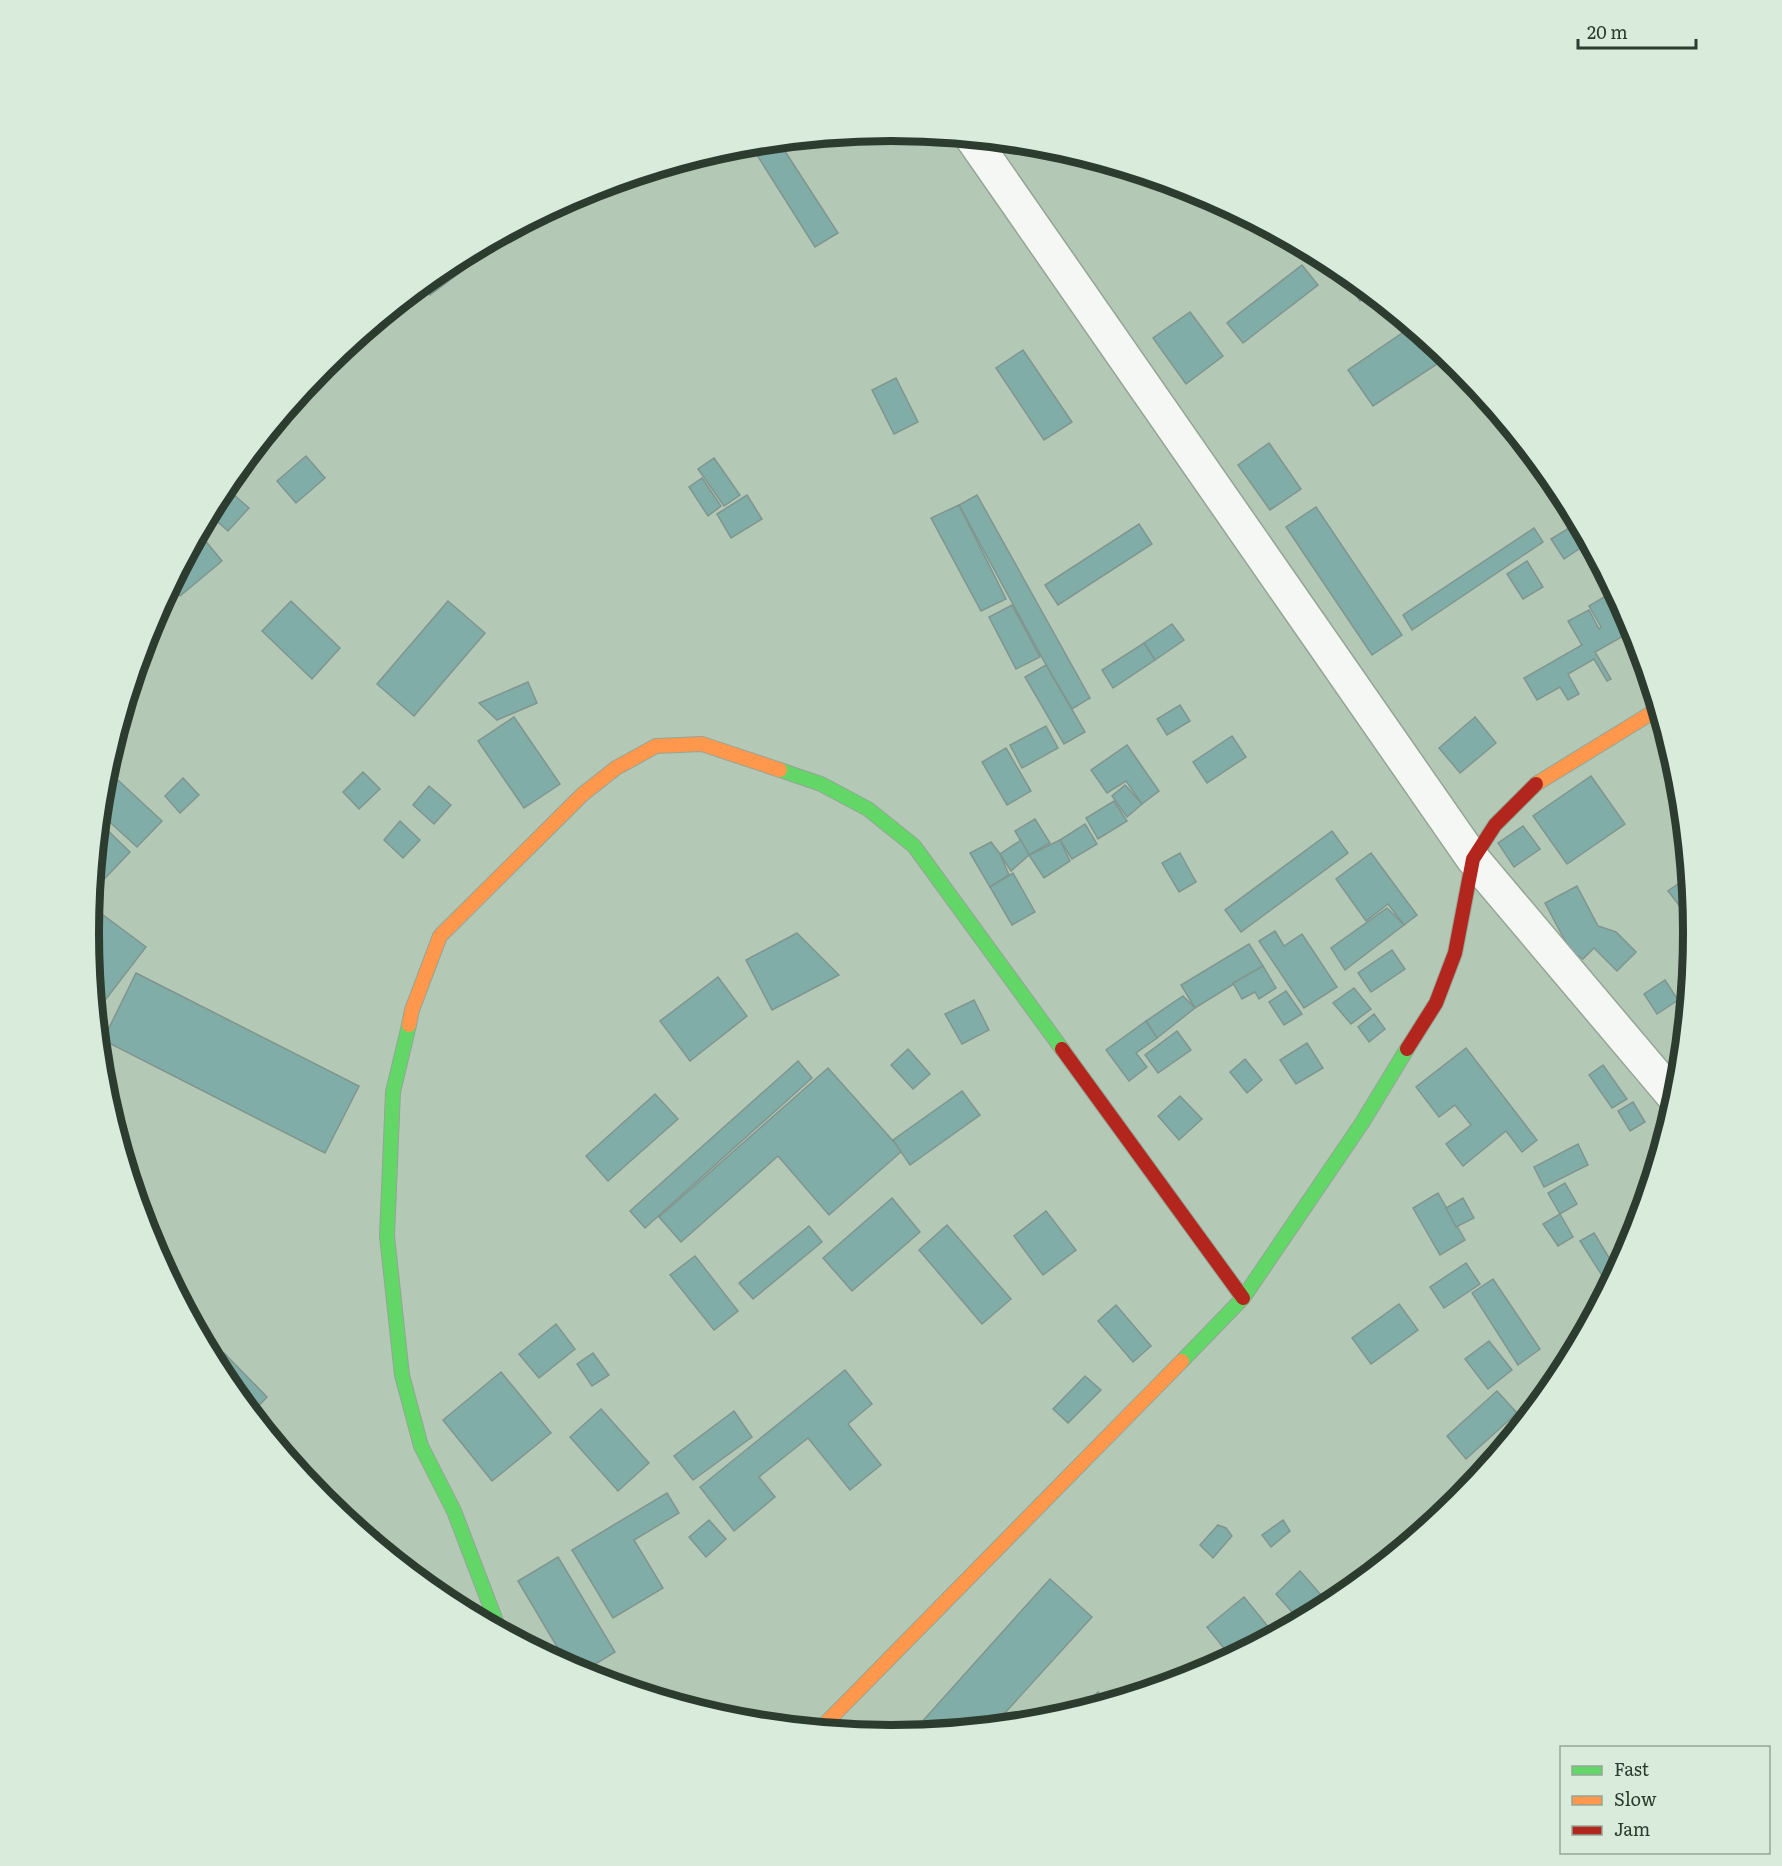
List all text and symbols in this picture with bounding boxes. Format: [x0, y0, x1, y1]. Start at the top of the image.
scale bar [1578, 12, 1696, 50]
text: 20 m [1587, 18, 1628, 45]
legend [1560, 1746, 1770, 1854]
text: Fast [1614, 1755, 1650, 1782]
text: Slow [1614, 1785, 1657, 1812]
text: Jam [1614, 1815, 1650, 1842]

